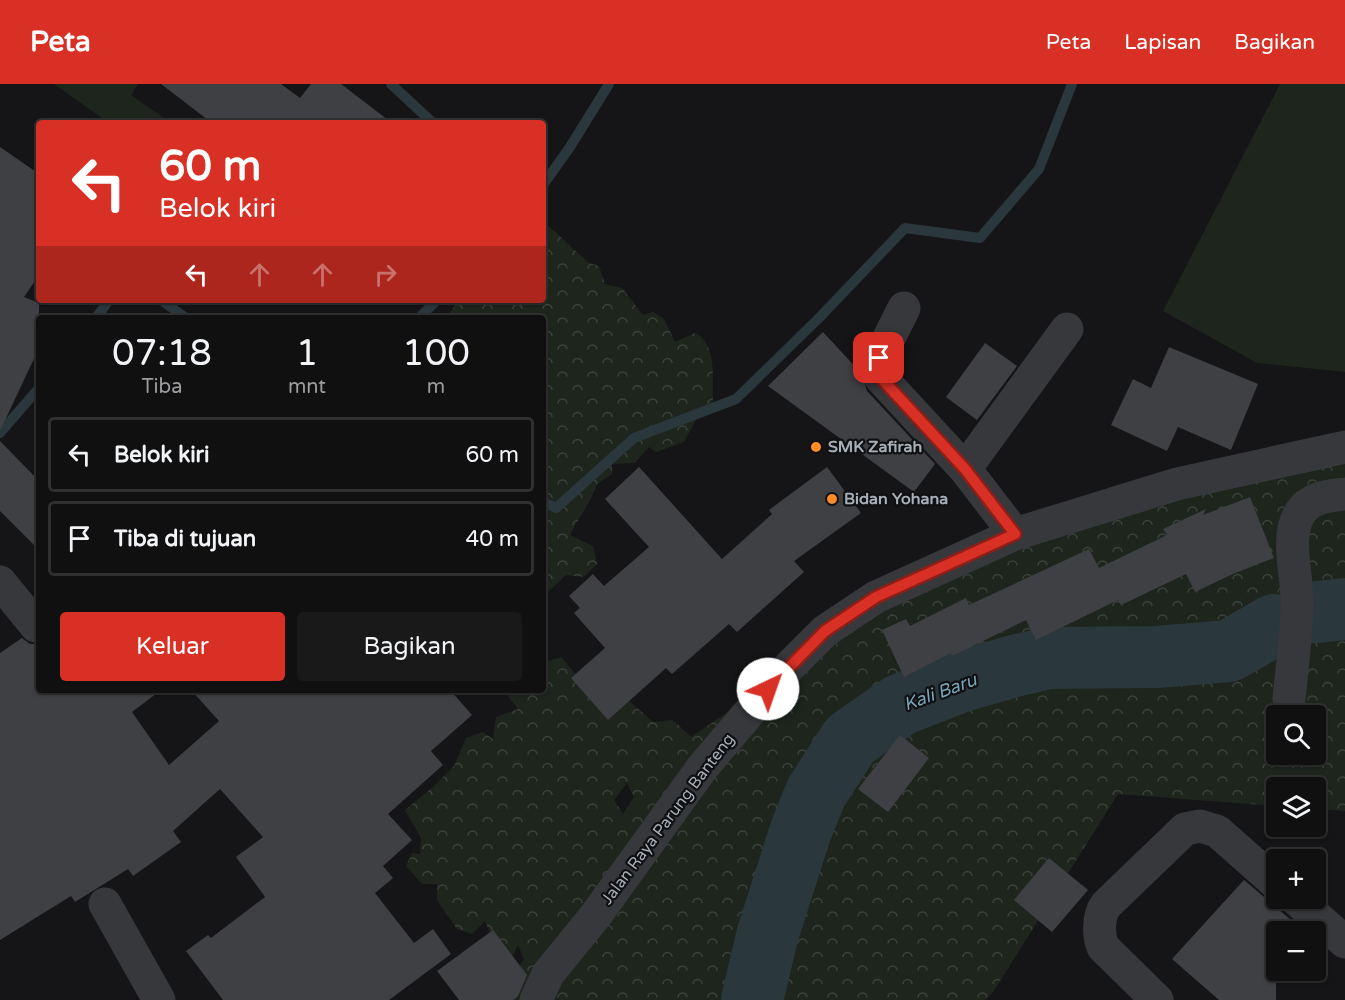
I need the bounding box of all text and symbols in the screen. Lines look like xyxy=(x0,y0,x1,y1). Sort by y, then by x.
text: Peta xyxy=(30,25,91,59)
text: Peta xyxy=(1046,30,1091,55)
text: Lapisan xyxy=(1124,30,1201,55)
text: Bagikan xyxy=(1234,30,1315,55)
text: 60 m xyxy=(159,141,261,192)
icon: left xyxy=(60,144,138,222)
text: Belok kiri xyxy=(159,192,276,225)
icon: left xyxy=(180,258,213,291)
icon: ahead xyxy=(243,258,276,291)
icon: ahead xyxy=(306,258,339,291)
icon: right xyxy=(369,258,402,291)
text: 07:18 xyxy=(112,332,212,375)
text: 1 xyxy=(296,332,318,375)
text: 100 xyxy=(402,332,470,375)
pin xyxy=(853,332,904,383)
icon: arrive xyxy=(862,341,895,374)
text: Tiba xyxy=(142,375,182,399)
text: mnt xyxy=(288,375,326,399)
text: m xyxy=(427,375,445,399)
place label: SMK Zafirah xyxy=(828,437,922,457)
icon: left xyxy=(63,438,96,471)
marker: SMK Zafirah xyxy=(809,440,823,454)
text: Belok kiri xyxy=(114,442,210,468)
text: 60 m xyxy=(465,442,519,468)
place label: Bidan Yohana xyxy=(844,489,948,509)
marker: Bidan Yohana xyxy=(825,492,839,506)
icon: arrive xyxy=(63,522,96,555)
text: Tiba di tujuan xyxy=(114,526,256,552)
text: 40 m xyxy=(465,526,519,552)
button: Keluar xyxy=(60,612,285,681)
button: Bagikan xyxy=(297,612,522,681)
position arrow xyxy=(736,657,800,721)
water label: Kali Baru xyxy=(900,668,981,715)
map controls xyxy=(1266,705,1326,981)
button: search xyxy=(1266,705,1326,765)
street label: Jalan Raya Parung Banteng xyxy=(597,730,739,908)
button: layers xyxy=(1266,777,1326,837)
button: + xyxy=(1266,849,1326,909)
button: − xyxy=(1266,921,1326,981)

